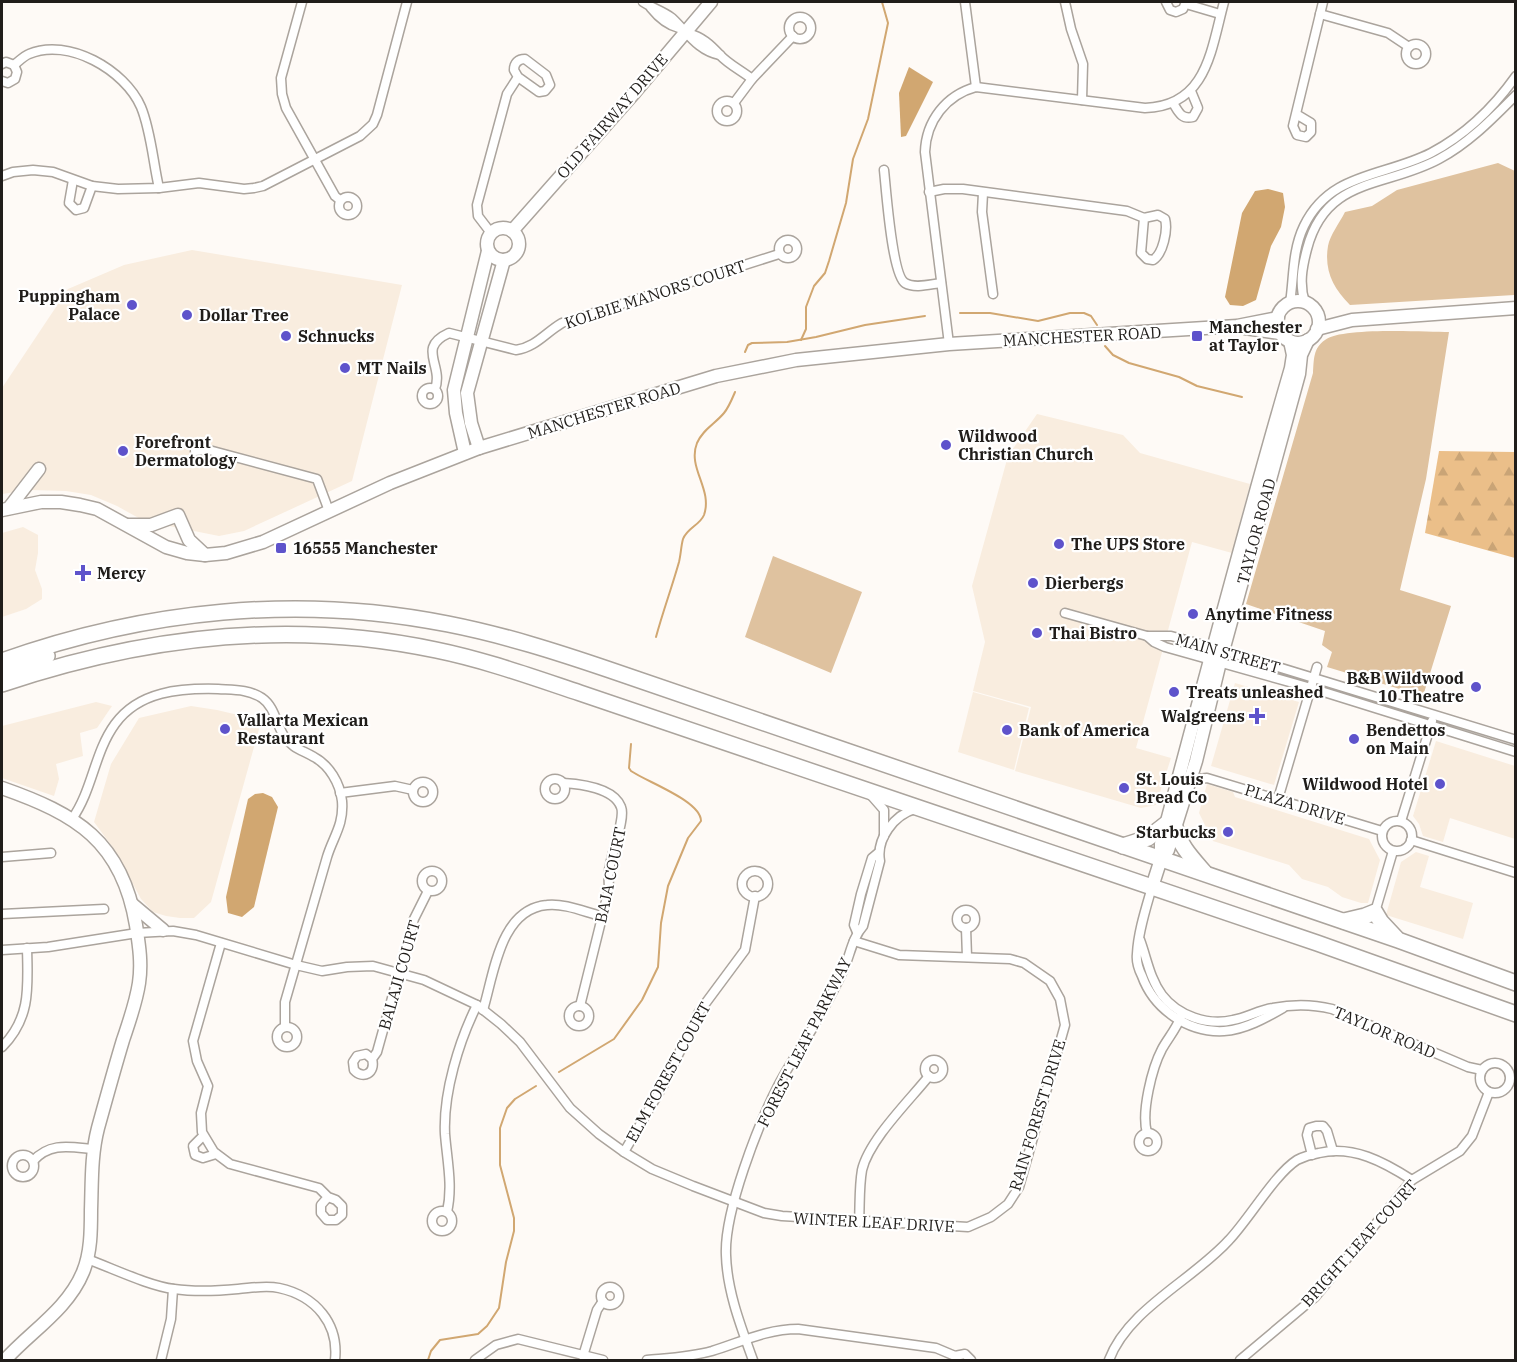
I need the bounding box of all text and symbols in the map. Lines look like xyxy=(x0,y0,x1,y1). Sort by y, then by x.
street label: OLD FAIRWAY DRIVE xyxy=(552,49,672,183)
street label: KOLBIE MANORS COURT xyxy=(562,255,748,333)
place label: Puppingham Palace xyxy=(18,286,120,324)
marker: Puppingham Palace xyxy=(125,298,139,312)
place label: Dollar Tree xyxy=(199,305,289,325)
marker: Dollar Tree xyxy=(180,308,194,322)
place label: Manchester at Taylor xyxy=(1209,317,1302,355)
street label: MANCHESTER ROAD xyxy=(1002,322,1162,350)
place label: Schnucks xyxy=(298,326,374,346)
marker: Schnucks xyxy=(279,329,293,343)
marker: Manchester at Taylor xyxy=(1190,329,1204,343)
place label: MT Nails xyxy=(357,358,427,378)
marker: MT Nails xyxy=(338,361,352,375)
street label: MANCHESTER ROAD xyxy=(525,377,683,443)
place label: Wildwood Christian Church xyxy=(958,426,1094,464)
place label: Forefront Dermatology xyxy=(135,432,238,470)
marker: Wildwood Christian Church xyxy=(939,438,953,452)
marker: Forefront Dermatology xyxy=(116,444,130,458)
street label: TAYLOR ROAD xyxy=(1232,476,1280,586)
place label: The UPS Store xyxy=(1071,534,1185,554)
marker: The UPS Store xyxy=(1052,537,1066,551)
place label: 16555 Manchester xyxy=(293,538,438,558)
marker: 16555 Manchester xyxy=(274,541,288,555)
place label: Mercy xyxy=(97,563,147,583)
marker: Mercy xyxy=(74,564,92,582)
place label: Dierbergs xyxy=(1045,573,1124,593)
marker: Dierbergs xyxy=(1026,576,1040,590)
place label: Anytime Fitness xyxy=(1205,604,1332,624)
marker: Anytime Fitness xyxy=(1186,607,1200,621)
place label: Thai Bistro xyxy=(1049,623,1137,643)
marker: Thai Bistro xyxy=(1030,626,1044,640)
street label: MAIN STREET xyxy=(1173,629,1283,677)
place label: B&B Wildwood 10 Theatre xyxy=(1347,668,1464,706)
marker: B&B Wildwood 10 Theatre xyxy=(1469,680,1483,694)
place label: Treats unleashed xyxy=(1186,682,1324,702)
marker: Treats unleashed xyxy=(1167,685,1181,699)
place label: Walgreens xyxy=(1161,706,1245,726)
marker: Walgreens xyxy=(1250,709,1264,723)
place label: Vallarta Mexican Restaurant xyxy=(237,710,369,748)
place label: Bank of America xyxy=(1019,720,1150,740)
place label: Bendettos on Main xyxy=(1366,720,1445,758)
marker: Vallarta Mexican Restaurant xyxy=(218,722,232,736)
marker: Bank of America xyxy=(1000,723,1014,737)
marker: Bendettos on Main xyxy=(1347,732,1361,746)
place label: St. Louis Bread Co xyxy=(1136,769,1207,807)
place label: Wildwood Hotel xyxy=(1302,774,1428,794)
marker: Wildwood Hotel xyxy=(1433,777,1447,791)
street label: PLAZA DRIVE xyxy=(1242,779,1348,829)
marker: St. Louis Bread Co xyxy=(1117,781,1131,795)
place label: Starbucks xyxy=(1136,822,1216,842)
street label: BAJA COURT xyxy=(590,825,630,925)
marker: Starbucks xyxy=(1221,825,1235,839)
street label: BALAJI COURT xyxy=(374,918,424,1032)
street label: FOREST LEAF PARKWAY xyxy=(753,954,855,1130)
street label: ELM FOREST COURT xyxy=(621,998,715,1146)
street label: TAYLOR ROAD xyxy=(1331,1002,1439,1062)
street label: RAIN FOREST DRIVE xyxy=(1004,1037,1070,1193)
street label: BRIGHT LEAF COURT xyxy=(1297,1175,1421,1311)
street label: WINTER LEAF DRIVE xyxy=(793,1208,955,1236)

